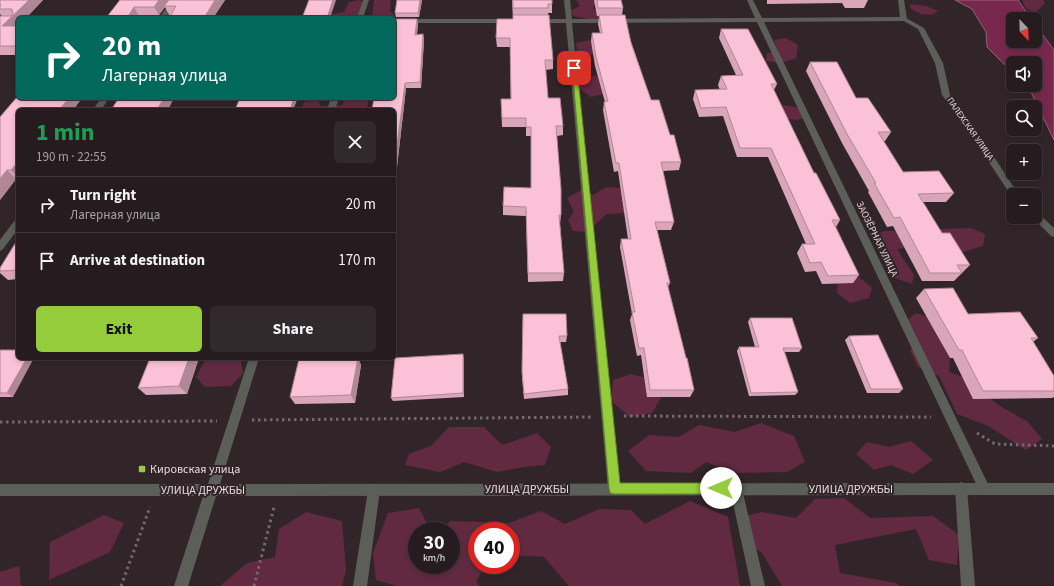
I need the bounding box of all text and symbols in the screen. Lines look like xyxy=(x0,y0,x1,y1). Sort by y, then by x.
north arrow xyxy=(1006,12,1042,48)
map controls xyxy=(1006,12,1042,224)
text: 20 m xyxy=(102,26,161,66)
icon: right xyxy=(36,32,88,84)
pin xyxy=(557,51,591,85)
button: sound xyxy=(1006,56,1042,92)
icon: arrive xyxy=(563,57,585,79)
text: Лагерная улица xyxy=(102,63,227,88)
street label: ПАЛЕХСКАЯ УЛИЦА xyxy=(943,95,997,163)
button: search xyxy=(1006,100,1042,136)
text: 1 min xyxy=(36,115,94,150)
button: close xyxy=(334,121,376,163)
button: + xyxy=(1006,144,1042,180)
text: 190 m · 22:55 xyxy=(36,148,106,166)
text: Turn right xyxy=(70,185,136,206)
button: − xyxy=(1006,188,1042,224)
icon: right xyxy=(36,194,58,216)
text: 20 m xyxy=(346,194,376,215)
street label: ЗАОЗЁРНАЯ УЛИЦА xyxy=(853,199,902,280)
text: Лагерная улица xyxy=(70,206,160,224)
icon: arrive xyxy=(36,250,58,272)
text: Arrive at destination xyxy=(70,250,205,271)
text: 170 m xyxy=(338,250,376,271)
button: Exit xyxy=(36,306,202,352)
button: Share xyxy=(210,306,376,352)
place label: Кировская улица xyxy=(150,461,240,478)
marker: Кировская улица xyxy=(137,464,147,474)
position arrow xyxy=(700,467,742,509)
street label: УЛИЦА ДРУЖБЫ xyxy=(485,481,569,498)
street label: УЛИЦА ДРУЖБЫ xyxy=(809,481,893,498)
street label: УЛИЦА ДРУЖБЫ xyxy=(161,482,245,499)
speed limit sign: 40 xyxy=(468,522,520,574)
text: 30 xyxy=(423,529,445,557)
text: km/h xyxy=(423,551,445,565)

